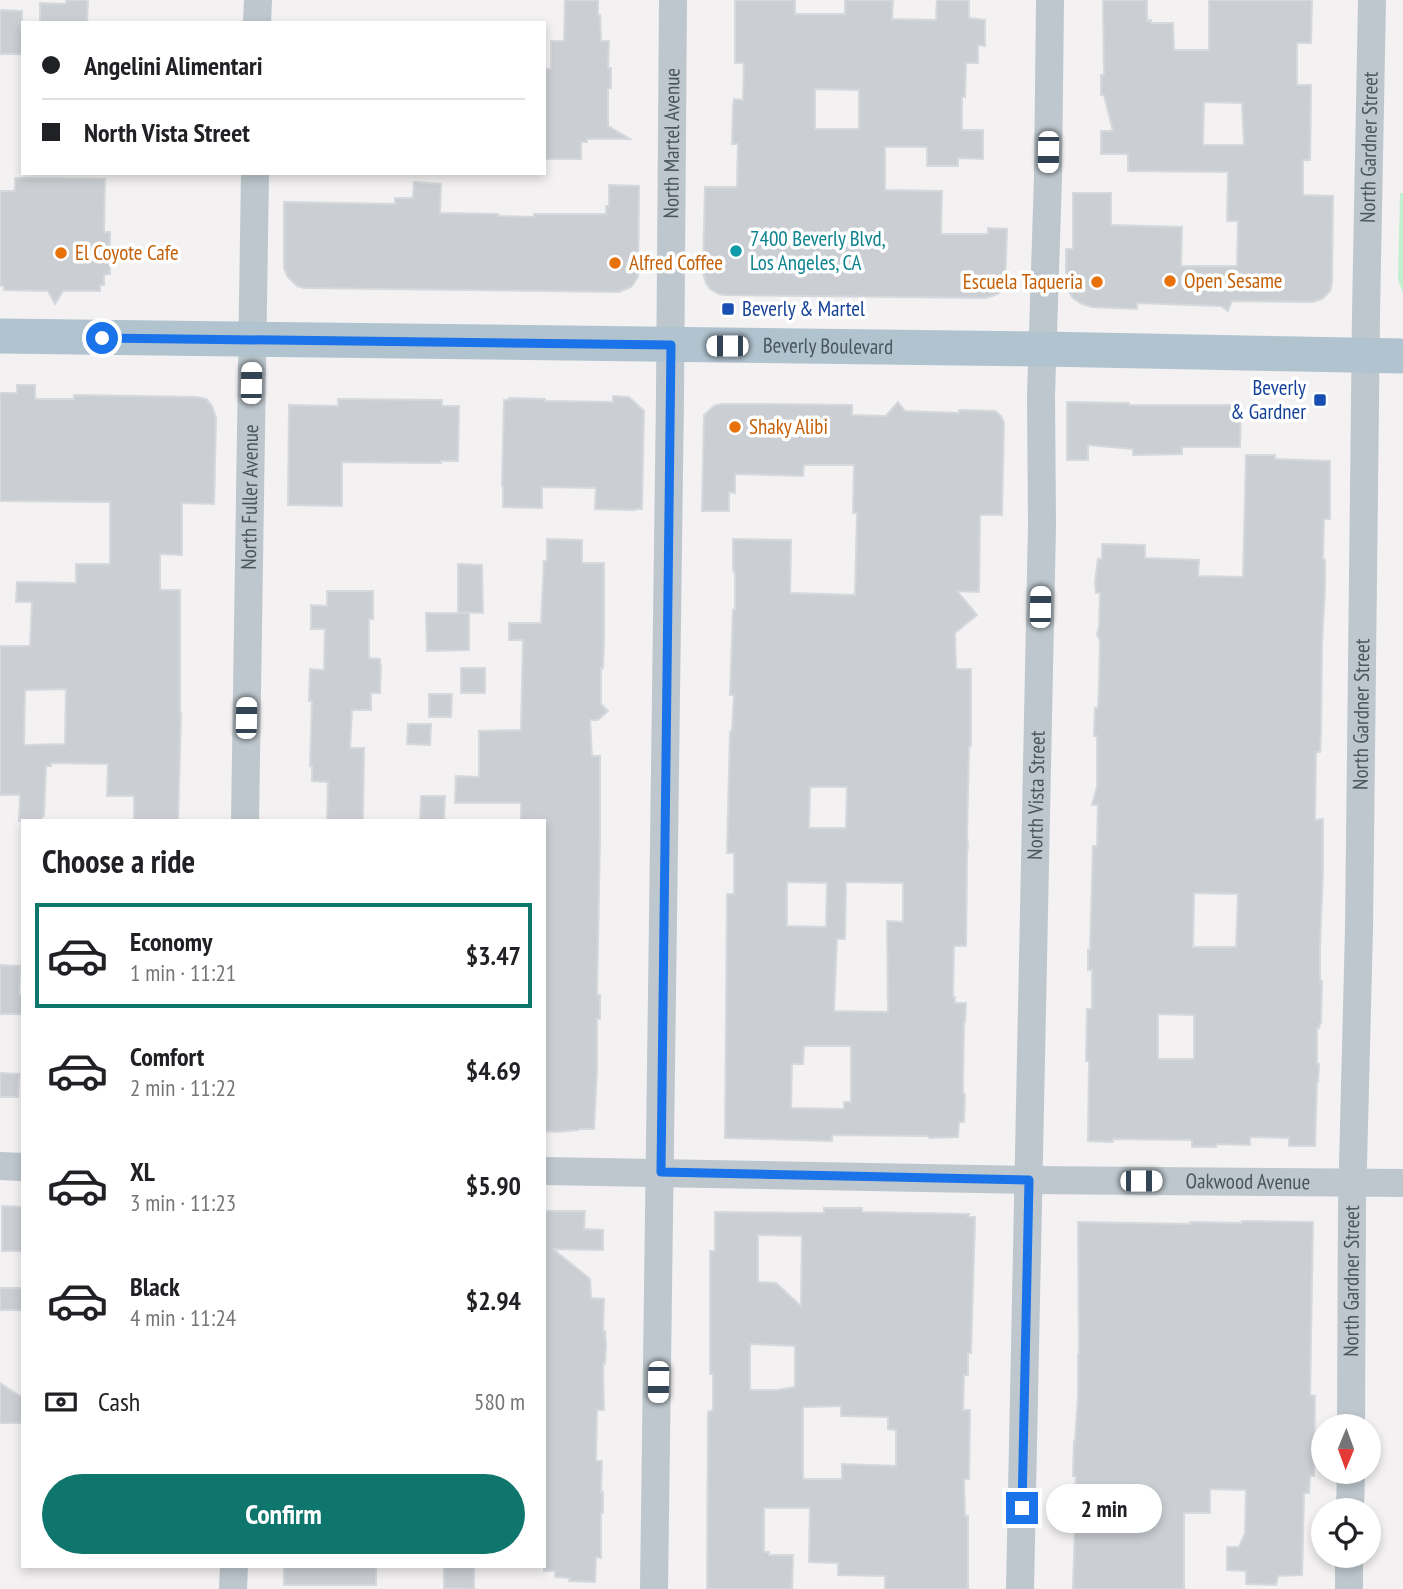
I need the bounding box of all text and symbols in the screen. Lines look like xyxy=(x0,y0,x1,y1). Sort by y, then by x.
text: Angelini Alimentari xyxy=(84,49,263,82)
street label: North Martel Avenue xyxy=(657,68,685,218)
street label: North Gardner Street xyxy=(1354,71,1384,223)
text: North Vista Street xyxy=(84,116,250,149)
car xyxy=(1038,131,1059,173)
place label: 7400 Beverly Blvd, Los Angeles, CA xyxy=(750,225,886,276)
place label: El Coyote Cafe xyxy=(75,239,179,266)
marker: 7400 Beverly Blvd, Los Angeles, CA xyxy=(728,243,744,259)
marker: El Coyote Cafe xyxy=(53,245,69,261)
place label: Alfred Coffee xyxy=(629,249,723,276)
marker: Alfred Coffee xyxy=(607,255,623,271)
place label: Open Sesame xyxy=(1184,267,1283,294)
place label: Escuela Taqueria xyxy=(963,268,1083,295)
marker: Open Sesame xyxy=(1162,273,1178,289)
marker: Escuela Taqueria xyxy=(1089,274,1105,290)
place label: Beverly & Martel xyxy=(742,295,865,322)
marker: Beverly & Martel xyxy=(720,301,736,317)
route start xyxy=(86,322,118,354)
street label: Beverly Boulevard xyxy=(763,332,893,360)
car xyxy=(707,336,749,357)
car xyxy=(241,362,262,404)
place label: Beverly & Gardner xyxy=(1231,374,1306,425)
marker: Beverly & Gardner xyxy=(1312,392,1328,408)
place label: Shaky Alibi xyxy=(749,413,828,440)
marker: Shaky Alibi xyxy=(727,419,743,435)
street label: North Fuller Avenue xyxy=(235,424,264,570)
car xyxy=(1030,586,1051,628)
street label: North Gardner Street xyxy=(1347,638,1375,790)
car xyxy=(236,697,257,739)
street label: North Vista Street xyxy=(1021,730,1051,860)
text: Choose a ride xyxy=(42,840,195,882)
icon: car xyxy=(46,924,109,987)
text: Economy xyxy=(130,925,212,958)
text: $3.47 xyxy=(466,939,521,972)
text: 1 min · 11:21 xyxy=(130,958,236,987)
icon: car xyxy=(46,1039,109,1102)
text: Comfort xyxy=(130,1040,204,1073)
text: $4.69 xyxy=(466,1054,521,1087)
text: 2 min · 11:22 xyxy=(130,1073,236,1102)
icon: car xyxy=(46,1154,109,1217)
text: XL xyxy=(130,1155,155,1188)
street label: Oakwood Avenue xyxy=(1185,1167,1310,1195)
text: $5.90 xyxy=(466,1169,521,1202)
car xyxy=(1121,1171,1163,1192)
text: 3 min · 11:23 xyxy=(130,1188,236,1217)
street label: North Gardner Street xyxy=(1337,1205,1365,1357)
icon: car xyxy=(46,1269,109,1332)
text: Black xyxy=(130,1270,180,1303)
text: $2.94 xyxy=(466,1284,521,1317)
text: 4 min · 11:24 xyxy=(130,1303,236,1332)
car xyxy=(648,1361,669,1403)
icon: cash xyxy=(42,1383,80,1421)
text: Cash xyxy=(98,1385,140,1418)
text: 580 m xyxy=(474,1387,525,1416)
north arrow xyxy=(1311,1414,1381,1484)
map controls xyxy=(1311,1414,1381,1568)
button: Confirm xyxy=(42,1474,525,1554)
callout: 2 min xyxy=(1046,1484,1162,1532)
route end xyxy=(1006,1492,1038,1524)
text: 2 min xyxy=(1081,1494,1127,1523)
button: locate xyxy=(1311,1498,1381,1568)

